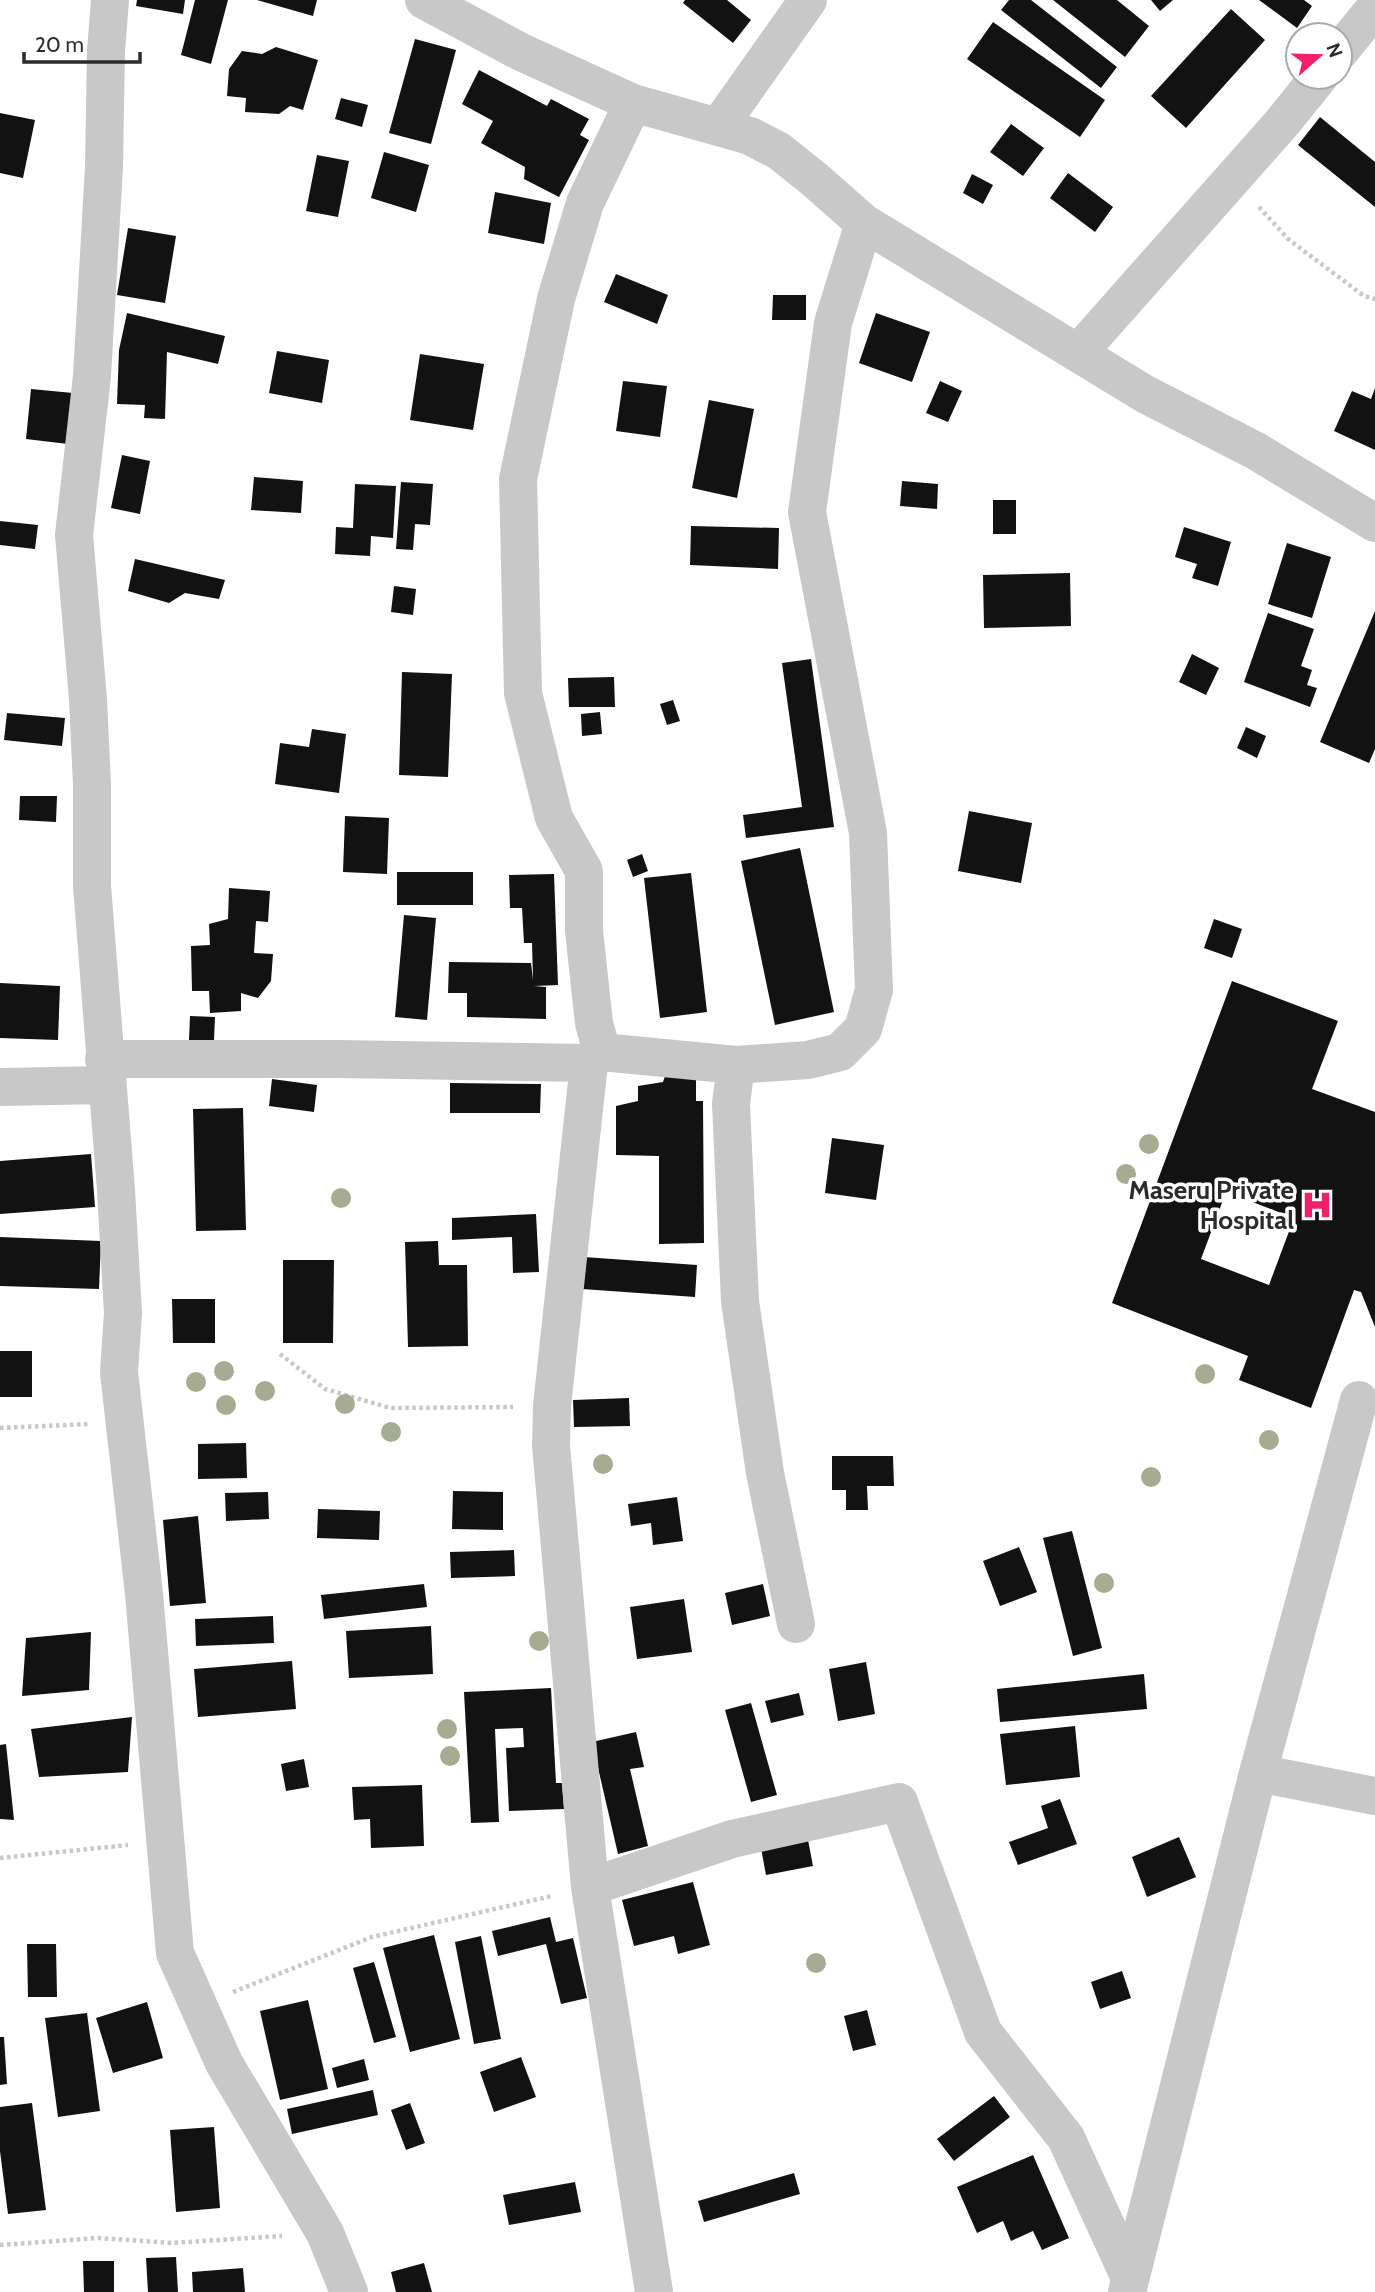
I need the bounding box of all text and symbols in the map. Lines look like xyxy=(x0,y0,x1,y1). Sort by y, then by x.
scale bar xyxy=(24,21,140,65)
north arrow xyxy=(1284,21,1354,91)
text: 20 m xyxy=(35,32,84,57)
text: N xyxy=(1321,40,1348,61)
place label: Maseru Private Hospital xyxy=(1128,1174,1294,1236)
hospital icon: Maseru Private Hospital xyxy=(1300,1188,1334,1222)

